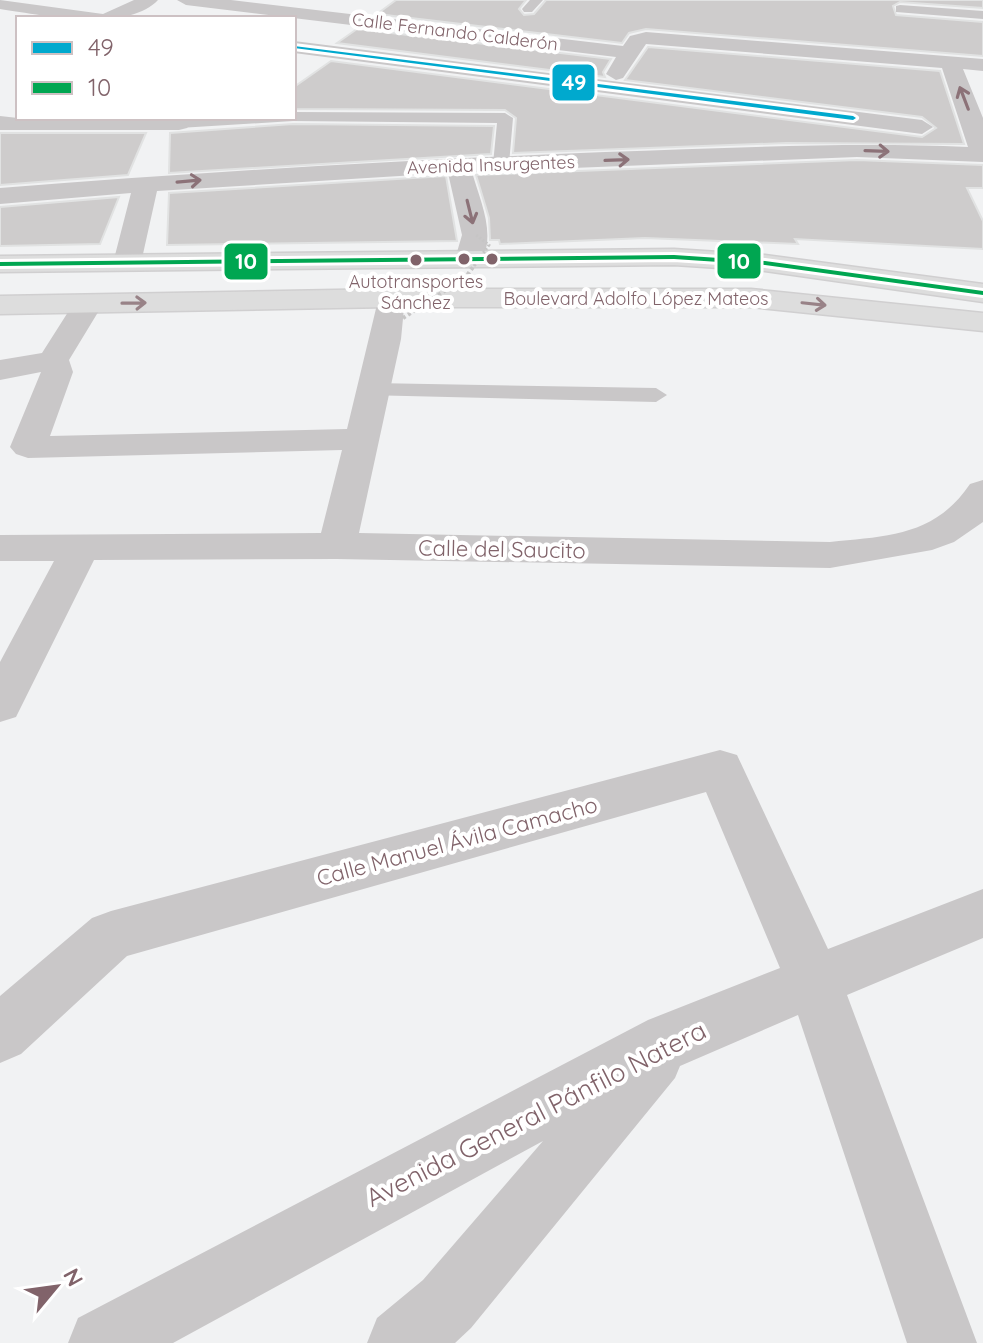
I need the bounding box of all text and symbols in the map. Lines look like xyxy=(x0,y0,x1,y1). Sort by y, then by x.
street label: Calle Fernando Calderón xyxy=(351,7,559,56)
legend xyxy=(16,16,296,120)
text: 49 xyxy=(88,32,114,62)
line badge: 49 xyxy=(551,63,596,102)
text: 49 xyxy=(562,68,587,96)
text: 10 xyxy=(88,72,111,102)
one-way arrow xyxy=(956,86,970,111)
one-way arrow xyxy=(863,144,890,159)
street label: Avenida Insurgentes xyxy=(407,150,575,179)
one-way arrow xyxy=(603,153,630,168)
one-way arrow xyxy=(175,173,202,188)
one-way arrow xyxy=(463,199,478,224)
line badge: 10 xyxy=(223,242,269,281)
line badge: 10 xyxy=(716,242,762,280)
text: 10 xyxy=(235,247,257,275)
text: 10 xyxy=(728,247,750,275)
unlabelled marker xyxy=(456,251,472,267)
unlabelled marker xyxy=(484,251,500,267)
marker: Autotransportes Sánchez xyxy=(408,252,424,268)
place label: Autotransportes Sánchez xyxy=(349,270,483,314)
street label: Boulevard Adolfo López Mateos xyxy=(503,287,769,310)
one-way arrow xyxy=(120,296,147,311)
one-way arrow xyxy=(800,297,827,312)
street label: Calle del Saucito xyxy=(418,534,586,564)
street label: Calle Manuel Ávila Camacho xyxy=(314,790,600,892)
street label: Avenida General Pánfilo Natera xyxy=(360,1013,712,1214)
north arrow xyxy=(16,1247,96,1327)
text: N xyxy=(57,1263,90,1291)

